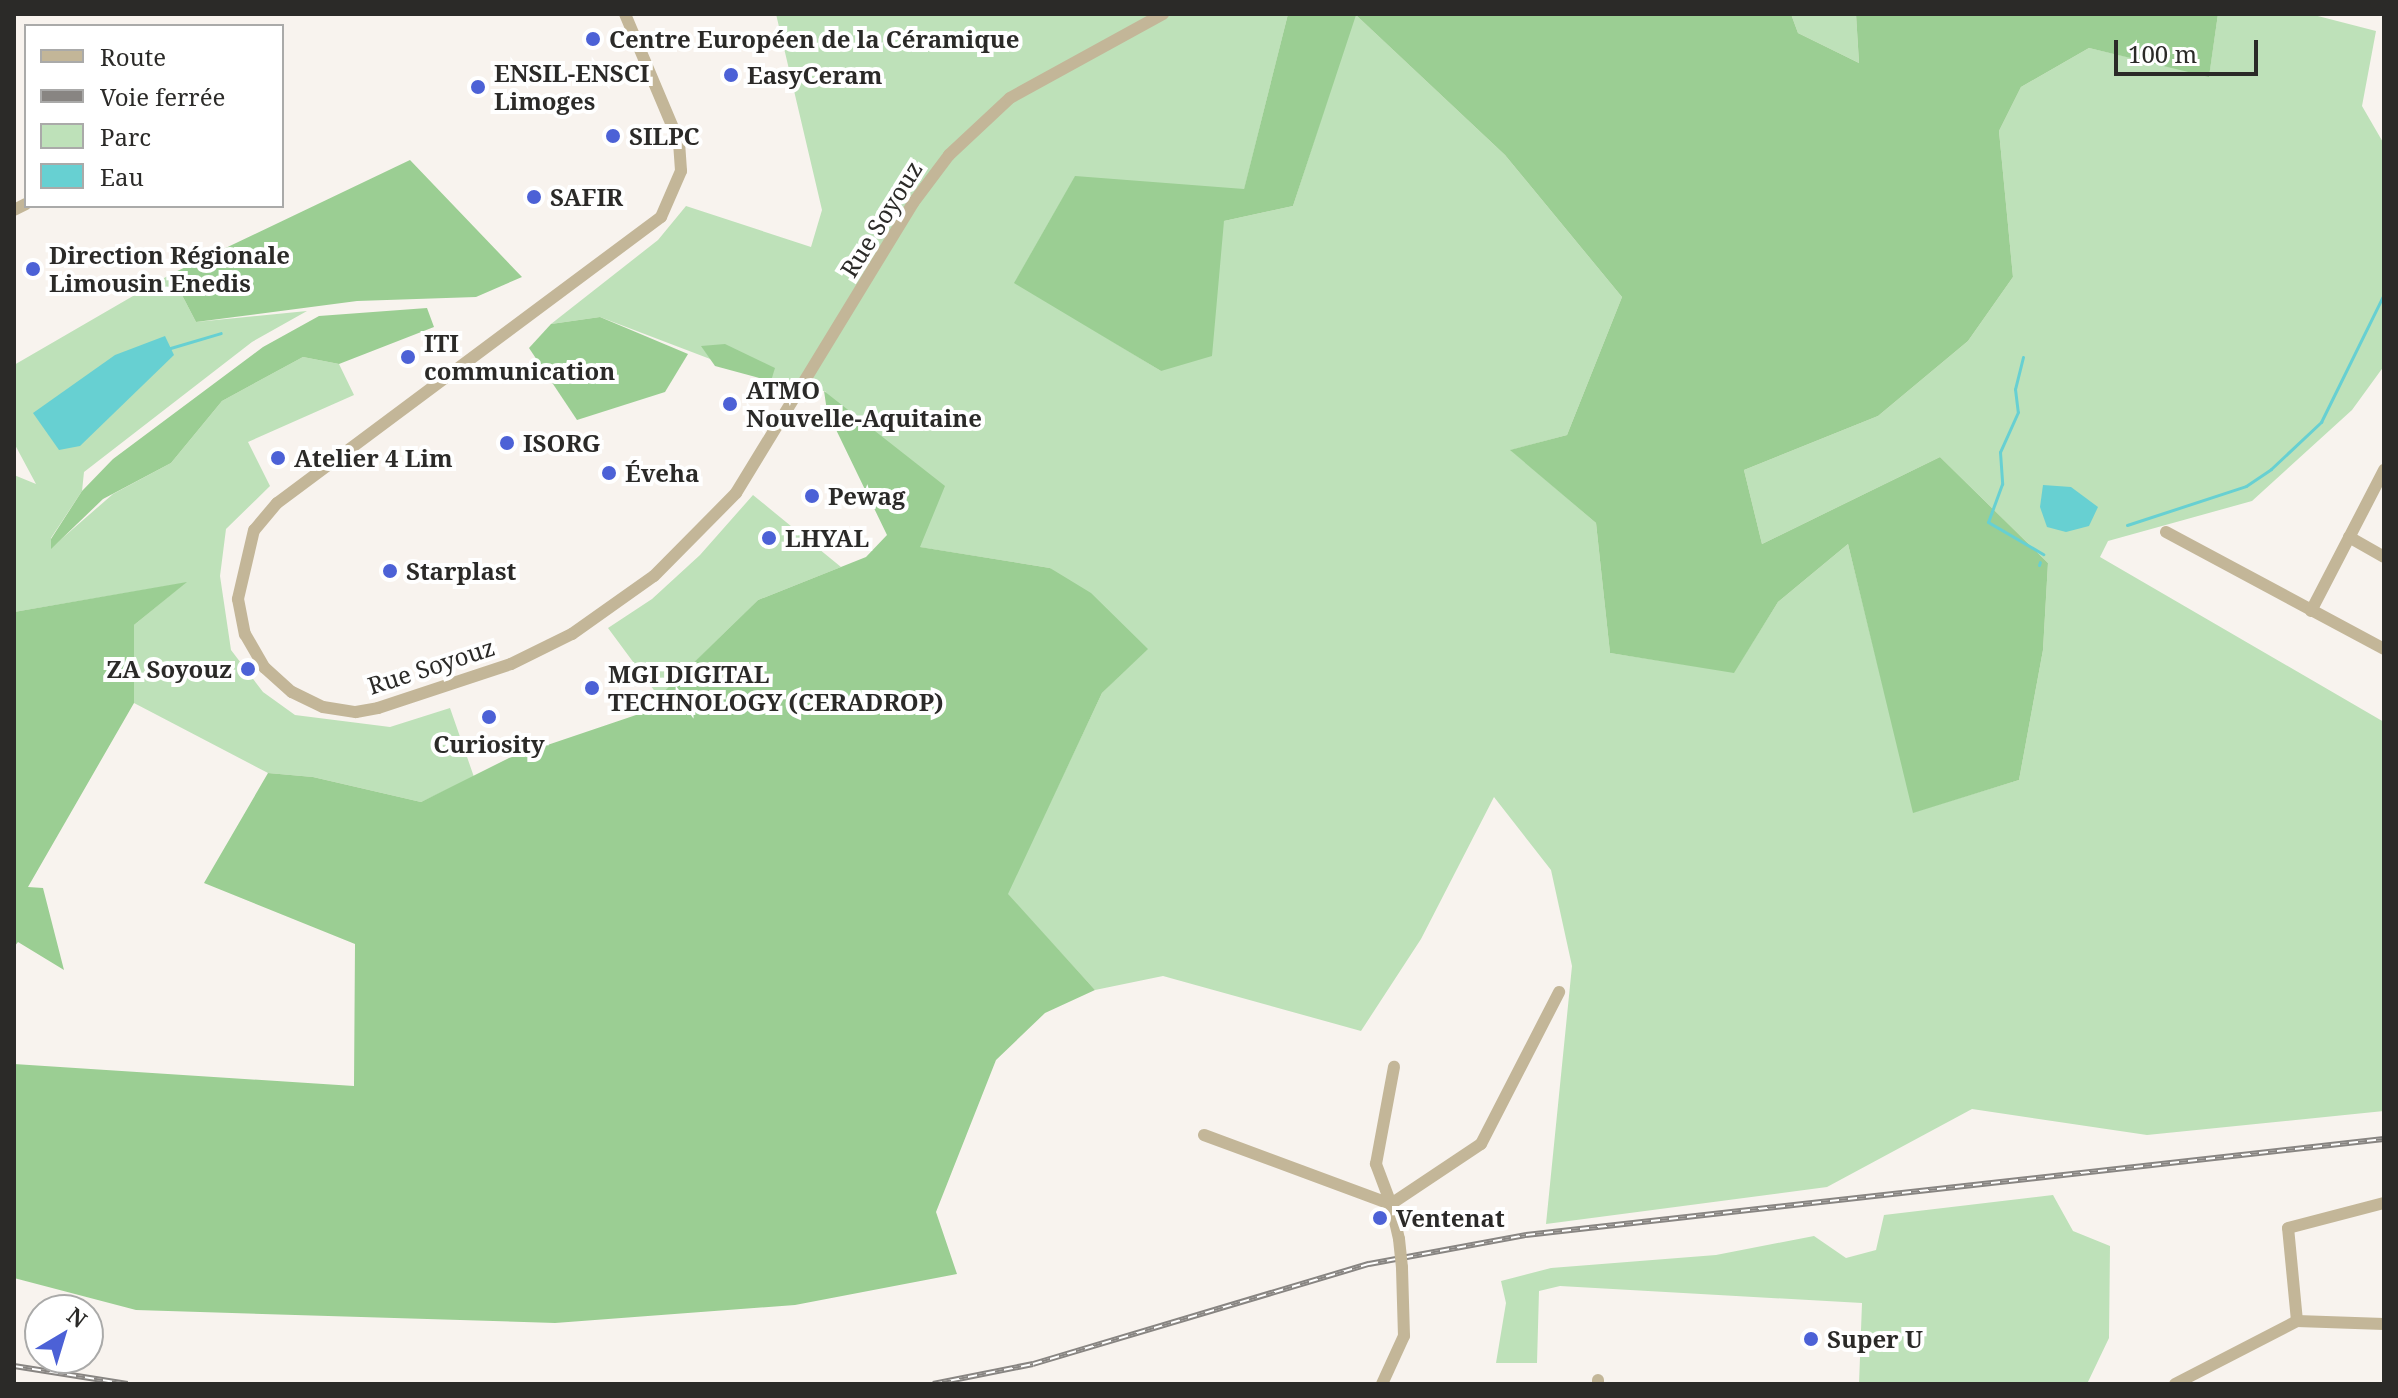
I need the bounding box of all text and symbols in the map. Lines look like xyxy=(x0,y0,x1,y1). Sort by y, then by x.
legend xyxy=(24,24,284,208)
scale bar xyxy=(2118,24,2262,74)
place label: Centre Européen de la Céramique xyxy=(609,25,1019,53)
marker: Centre Européen de la Céramique xyxy=(584,30,602,48)
text: 100 m xyxy=(2128,37,2197,70)
text: Route xyxy=(100,40,166,73)
place label: ENSIL-ENSCI Limoges xyxy=(494,59,649,115)
place label: EasyCeram xyxy=(747,61,882,89)
marker: EasyCeram xyxy=(722,66,740,84)
marker: ENSIL-ENSCI Limoges xyxy=(469,78,487,96)
text: Voie ferrée xyxy=(100,80,225,113)
text: Parc xyxy=(100,120,151,153)
place label: SILPC xyxy=(629,122,700,150)
marker: SILPC xyxy=(604,127,622,145)
street label: Rue Soyouz xyxy=(834,156,928,282)
text: Eau xyxy=(100,160,144,193)
place label: SAFIR xyxy=(550,183,623,211)
marker: SAFIR xyxy=(525,188,543,206)
place label: Direction Régionale Limousin Enedis xyxy=(49,241,290,297)
marker: Direction Régionale Limousin Enedis xyxy=(24,260,42,278)
place label: ITI communication xyxy=(424,329,615,385)
marker: ITI communication xyxy=(399,348,417,366)
place label: ATMO Nouvelle-Aquitaine xyxy=(746,376,982,432)
marker: ATMO Nouvelle-Aquitaine xyxy=(721,395,739,413)
place label: ISORG xyxy=(523,429,600,457)
marker: ISORG xyxy=(498,434,516,452)
place label: Atelier 4 Lim xyxy=(294,444,453,472)
marker: Atelier 4 Lim xyxy=(269,449,287,467)
place label: Éveha xyxy=(625,459,699,487)
marker: Éveha xyxy=(600,464,618,482)
place label: Pewag xyxy=(828,482,905,510)
marker: Pewag xyxy=(803,487,821,505)
place label: LHYAL xyxy=(785,524,869,552)
marker: LHYAL xyxy=(760,529,778,547)
place label: Starplast xyxy=(406,557,516,585)
marker: Starplast xyxy=(381,562,399,580)
street label: Rue Soyouz xyxy=(364,632,498,700)
place label: ZA Soyouz xyxy=(106,655,232,683)
marker: ZA Soyouz xyxy=(239,660,257,678)
place label: MGI DIGITAL TECHNOLOGY (CERADROP) xyxy=(608,660,944,716)
marker: MGI DIGITAL TECHNOLOGY (CERADROP) xyxy=(583,679,601,697)
marker: Curiosity xyxy=(480,708,498,726)
place label: Curiosity xyxy=(433,730,545,758)
place label: Ventenat xyxy=(1396,1204,1505,1232)
marker: Ventenat xyxy=(1371,1209,1389,1227)
north arrow xyxy=(24,1294,104,1374)
text: N xyxy=(61,1300,94,1334)
place label: Super U xyxy=(1827,1325,1923,1353)
marker: Super U xyxy=(1802,1330,1820,1348)

